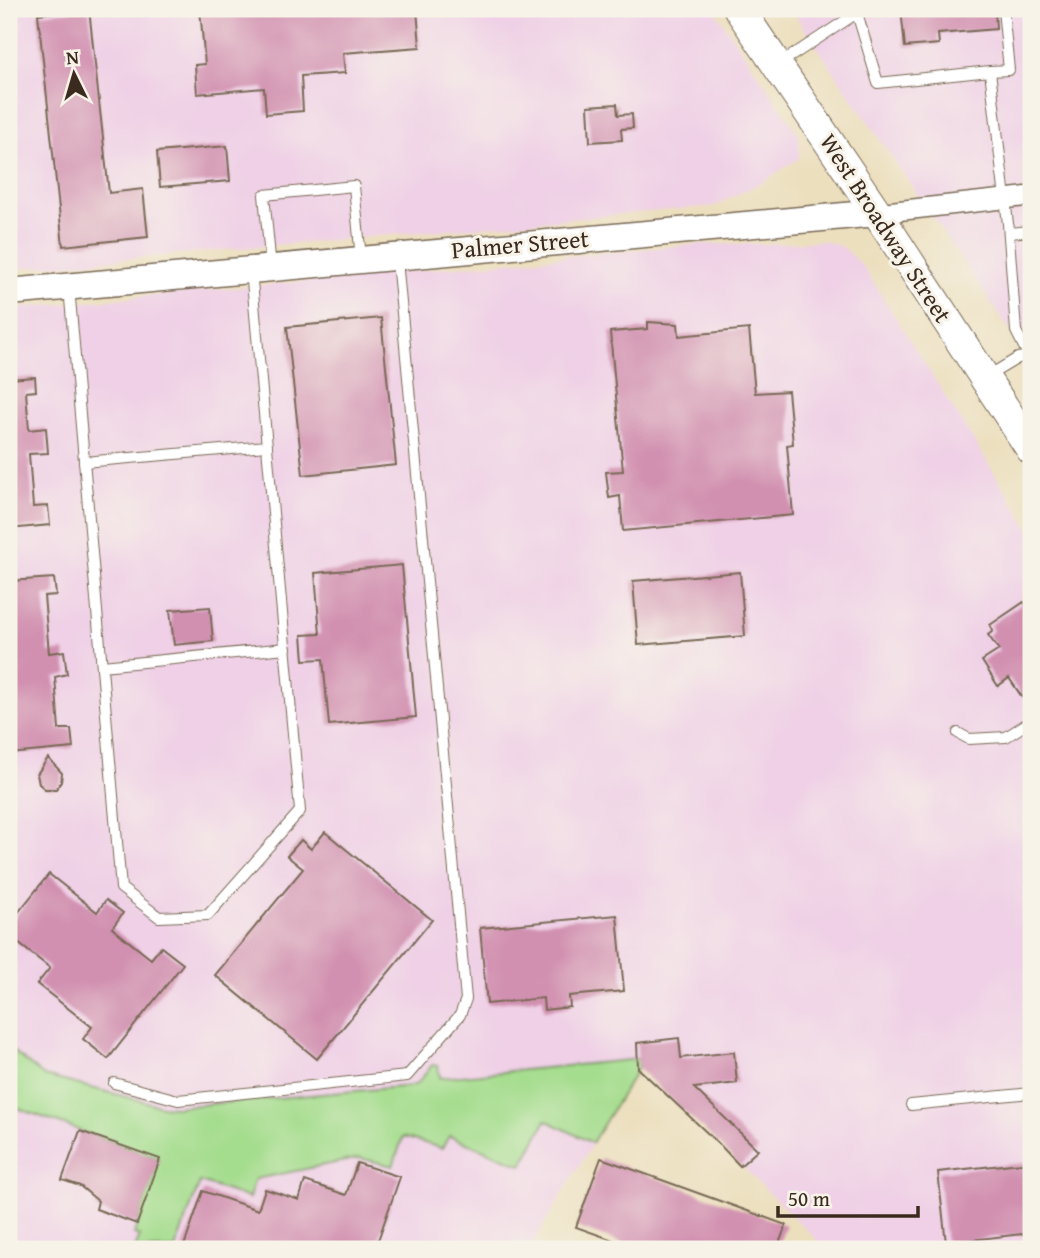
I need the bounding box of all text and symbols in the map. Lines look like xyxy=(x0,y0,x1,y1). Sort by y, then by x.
north arrow xyxy=(38,38,108,108)
text: N xyxy=(65,43,80,72)
street label: West Broadway Street xyxy=(812,126,961,330)
street label: Palmer Street xyxy=(450,221,591,267)
scale bar xyxy=(778,1174,918,1218)
text: 50 m xyxy=(788,1183,830,1214)

